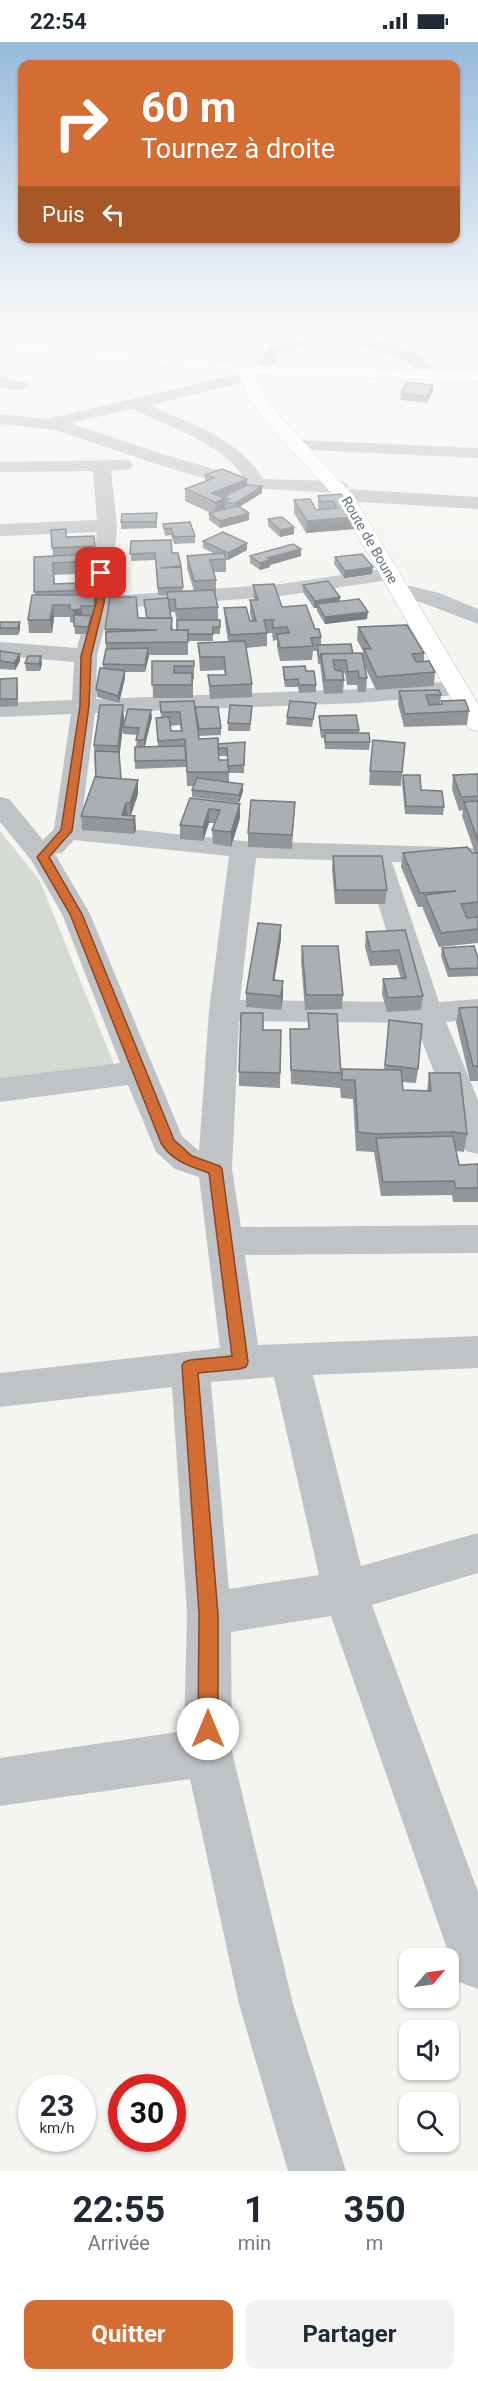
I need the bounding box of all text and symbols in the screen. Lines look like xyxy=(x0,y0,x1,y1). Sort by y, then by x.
text: 22:54 xyxy=(30,9,87,34)
text: 60 m xyxy=(141,83,236,132)
icon: right xyxy=(42,84,120,162)
text: Tournez à droite xyxy=(141,133,335,165)
icon: left xyxy=(97,198,130,231)
text: Puis xyxy=(42,202,85,227)
street label: Route de Boune xyxy=(339,493,401,587)
pin xyxy=(75,547,126,598)
icon: arrive xyxy=(84,556,117,589)
position arrow xyxy=(176,1697,240,1761)
north arrow xyxy=(399,1948,459,2008)
map controls xyxy=(399,1948,459,2152)
button: sound xyxy=(399,2020,459,2080)
speed limit sign: 30 xyxy=(108,2074,186,2152)
text: 23 xyxy=(40,2088,74,2123)
button: search xyxy=(399,2092,459,2152)
text: km/h xyxy=(39,2119,75,2137)
text: 22:55 xyxy=(72,2189,165,2231)
text: 1 xyxy=(244,2189,265,2231)
text: 350 xyxy=(344,2189,406,2231)
text: Arrivée xyxy=(88,2231,150,2255)
text: min xyxy=(238,2231,271,2255)
text: m xyxy=(366,2231,383,2255)
button: Quitter xyxy=(24,2300,233,2369)
button: Partager xyxy=(245,2300,454,2369)

